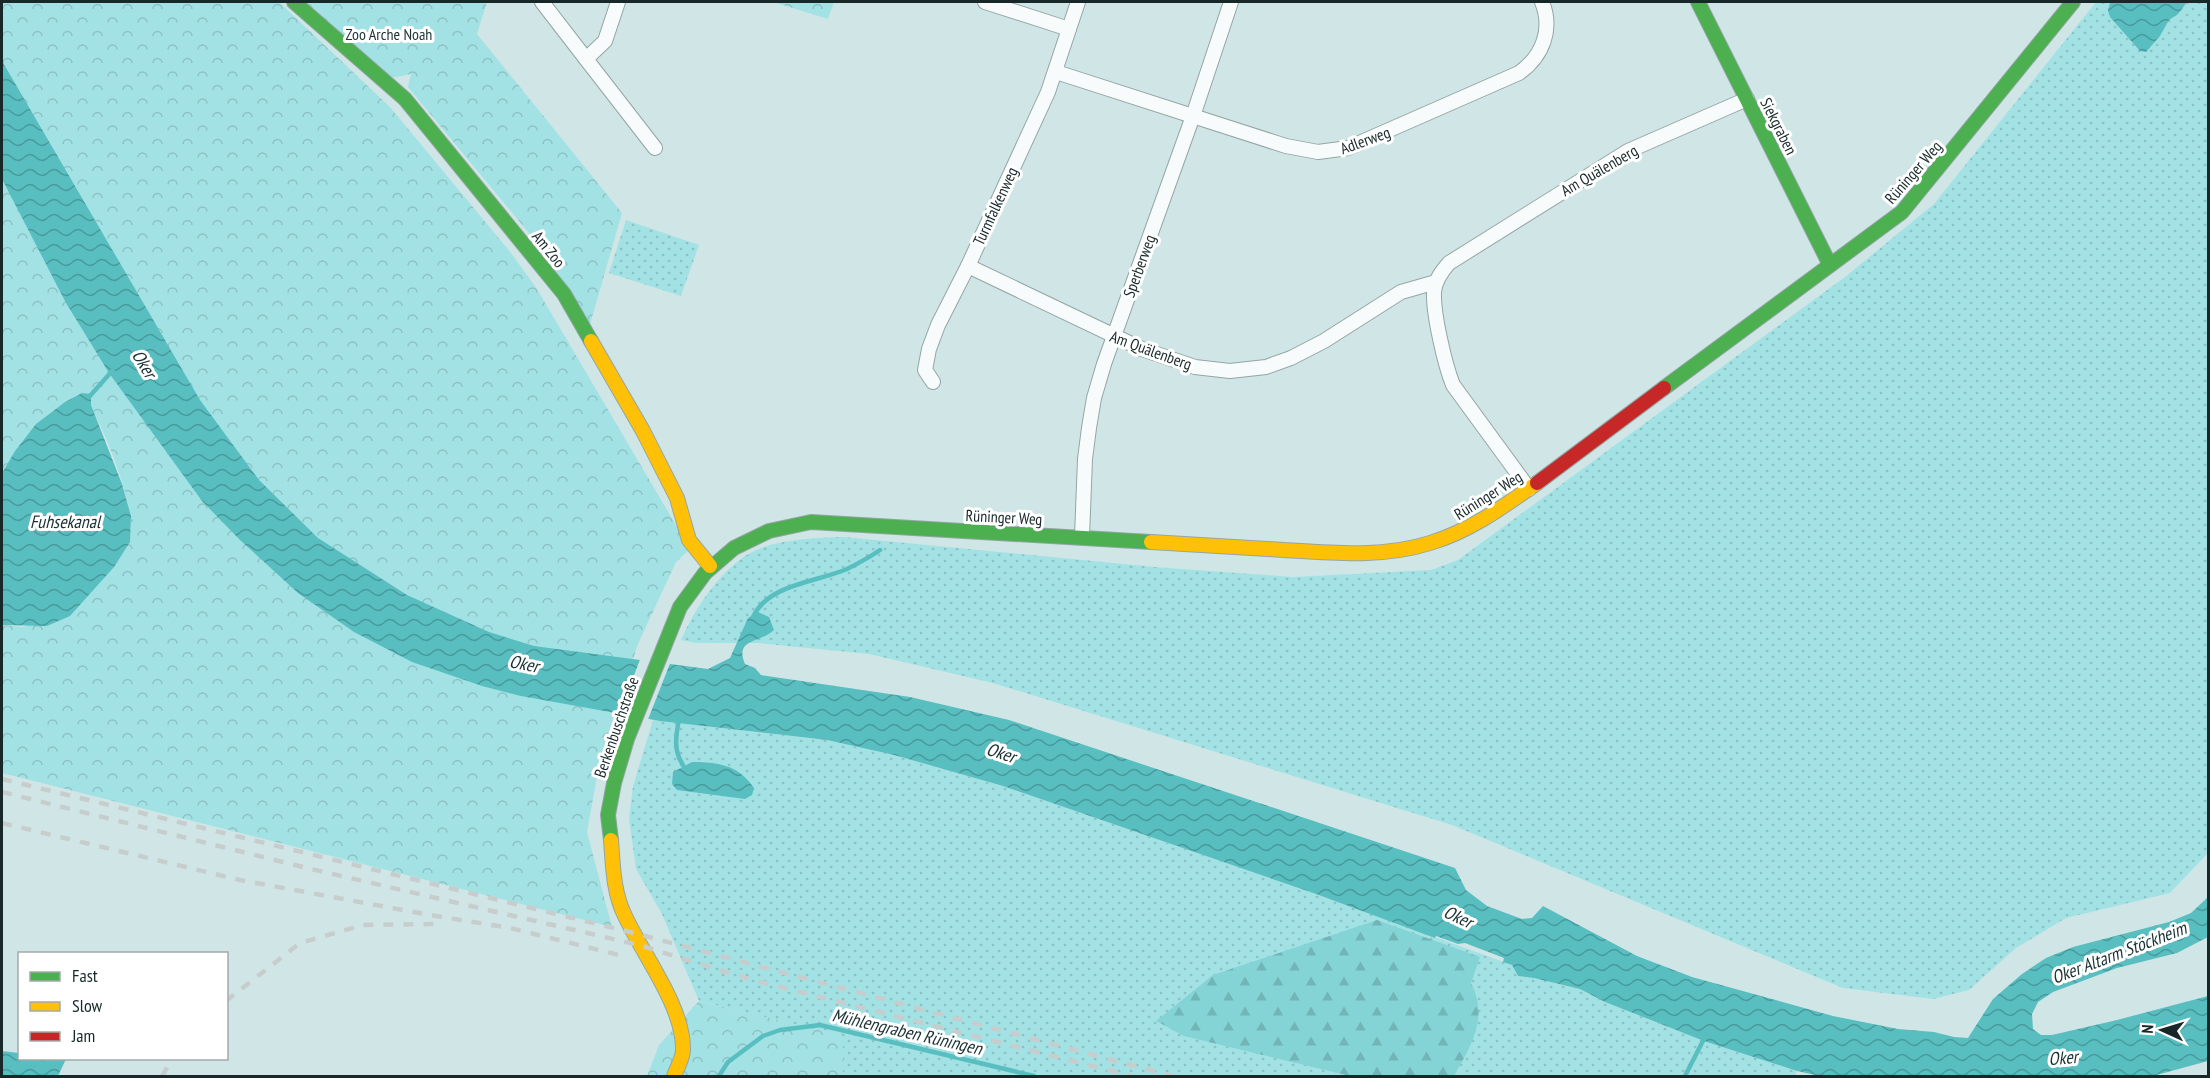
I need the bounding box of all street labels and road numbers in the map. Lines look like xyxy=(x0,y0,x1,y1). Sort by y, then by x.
street label: Siekgraben xyxy=(1756,94,1802,158)
street label: Adlerweg xyxy=(1337,122,1393,158)
street label: Rüninger Weg xyxy=(1880,136,1946,208)
street label: Am Quälenberg xyxy=(1557,140,1641,200)
street label: Turmfalkenweg xyxy=(968,164,1022,248)
street label: Am Zoo xyxy=(528,227,570,271)
street label: Sperberweg xyxy=(1118,232,1160,300)
street label: Am Quälenberg xyxy=(1107,326,1195,374)
street label: Rüninger Weg xyxy=(1450,466,1526,524)
street label: Rüninger Weg xyxy=(965,505,1043,529)
street label: Berkenbuschstraße xyxy=(589,674,643,780)

